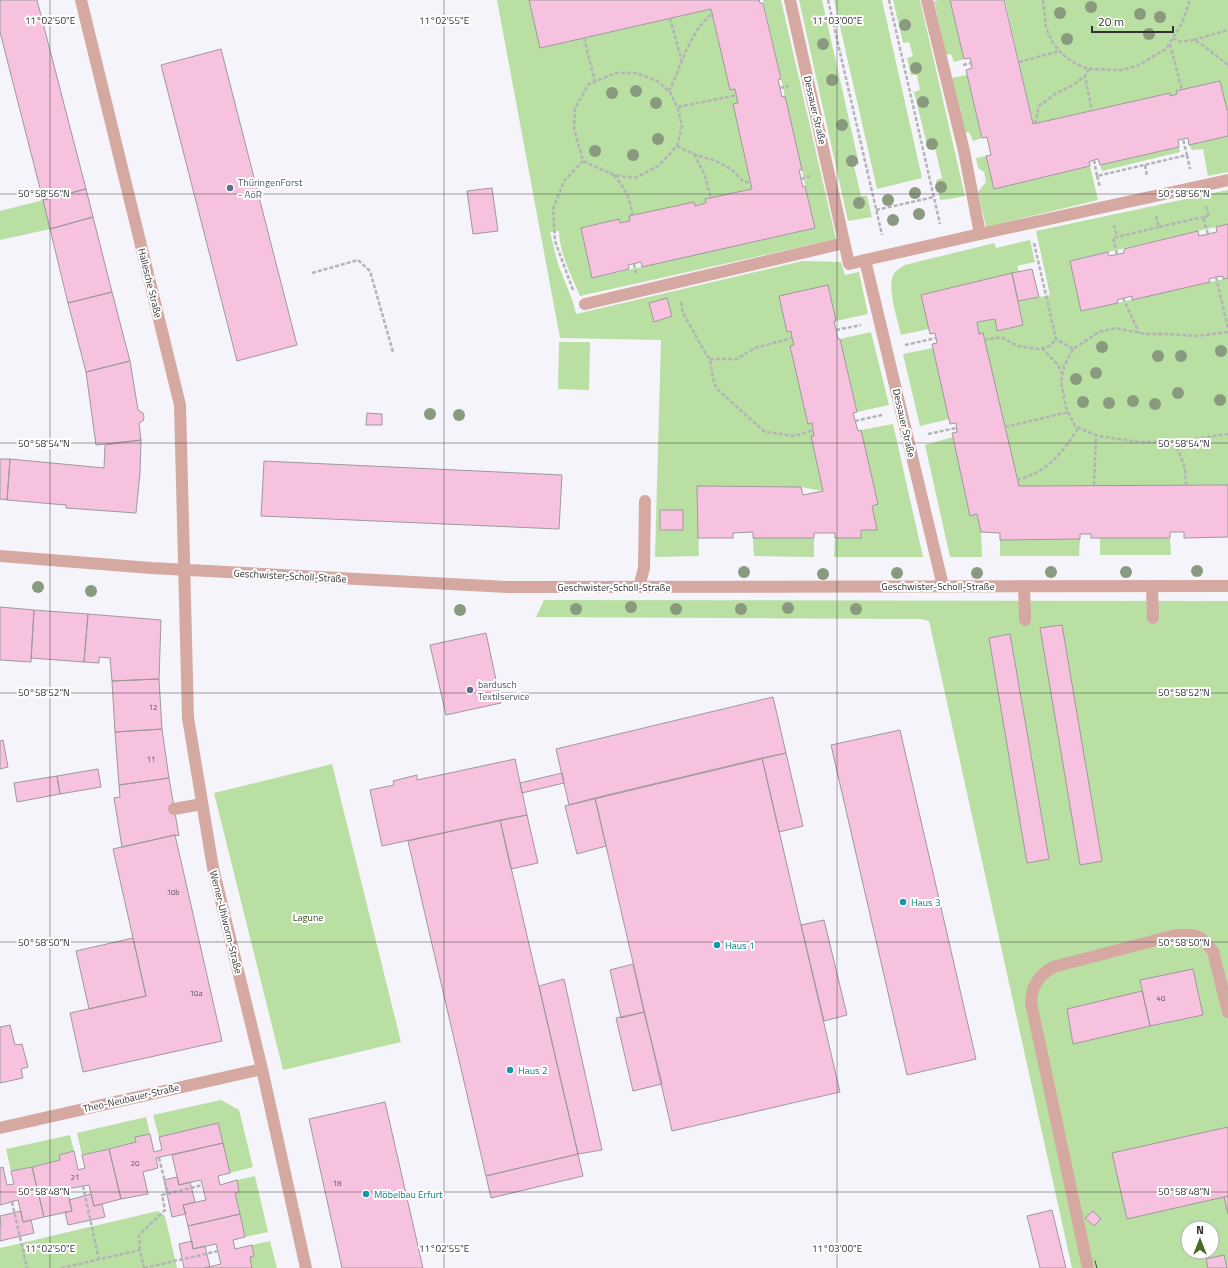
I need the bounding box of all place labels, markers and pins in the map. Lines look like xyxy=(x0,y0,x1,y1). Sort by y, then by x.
place label: ThüringenForst - AöR xyxy=(238,175,303,202)
marker: ThüringenForst - AöR xyxy=(225,183,235,193)
place label: bardusch Textilservice xyxy=(478,677,529,704)
marker: bardusch Textilservice xyxy=(465,685,475,695)
place label: Haus 3 xyxy=(911,895,941,910)
marker: Haus 3 xyxy=(898,897,908,907)
place label: Haus 1 xyxy=(725,938,755,953)
marker: Haus 1 xyxy=(712,940,722,950)
place label: Haus 2 xyxy=(518,1063,548,1078)
marker: Haus 2 xyxy=(505,1065,515,1075)
place label: Möbelbau Erfurt xyxy=(374,1187,443,1202)
marker: Möbelbau Erfurt xyxy=(361,1189,371,1199)

